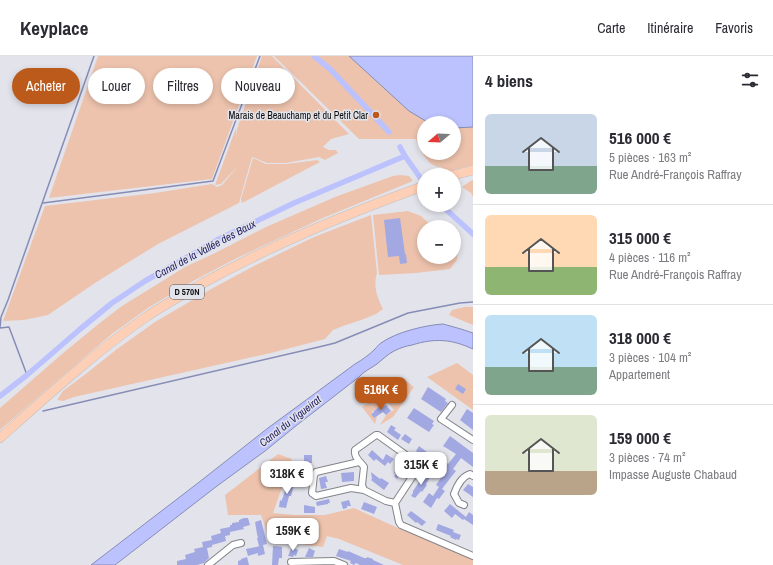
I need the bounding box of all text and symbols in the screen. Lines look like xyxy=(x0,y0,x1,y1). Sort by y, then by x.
text: Keyplace xyxy=(20,15,88,41)
text: Carte xyxy=(597,19,625,37)
text: Itinéraire xyxy=(647,19,693,37)
text: Favoris xyxy=(715,19,753,37)
chip: Acheter xyxy=(12,68,80,104)
chip: Louer xyxy=(88,68,145,104)
chip: Filtres xyxy=(153,68,213,104)
chip: Nouveau xyxy=(221,68,295,104)
text: 4 biens xyxy=(485,69,533,92)
icon: filters xyxy=(739,69,761,91)
place label: Marais de Beauchamp et du Petit Clar xyxy=(229,109,368,122)
marker: Marais de Beauchamp et du Petit Clar xyxy=(371,110,381,120)
north arrow xyxy=(417,116,461,160)
map controls xyxy=(417,116,461,264)
text: 516 000 € xyxy=(609,126,671,149)
icon: home xyxy=(517,130,565,178)
text: 5 pièces · 163 m² xyxy=(609,149,691,166)
text: Rue André-François Raffray xyxy=(609,166,742,183)
button: + xyxy=(417,168,461,212)
water label: Canal de la Vallée des Baux xyxy=(152,216,258,282)
button: − xyxy=(417,220,461,264)
text: 315 000 € xyxy=(609,226,671,249)
icon: home xyxy=(517,231,565,279)
text: 4 pièces · 116 m² xyxy=(609,249,691,266)
text: Rue André-François Raffray xyxy=(609,266,742,283)
road number: D 570N xyxy=(170,285,204,299)
text: 318 000 € xyxy=(609,326,671,349)
icon: home xyxy=(517,331,565,379)
text: 3 pièces · 104 m² xyxy=(609,349,691,366)
text: Appartement xyxy=(609,366,670,383)
pin: 516K € xyxy=(348,377,414,411)
text: 516K € xyxy=(364,381,398,398)
water label: Canal du Vigueirat xyxy=(256,392,324,450)
text: 159 000 € xyxy=(609,426,671,449)
icon: home xyxy=(517,431,565,479)
text: 3 pièces · 74 m² xyxy=(609,449,685,466)
pin: 315K € xyxy=(388,452,454,486)
text: 315K € xyxy=(404,456,438,473)
pin: 318K € xyxy=(254,461,320,495)
text: 318K € xyxy=(270,465,304,482)
text: Impasse Auguste Chabaud xyxy=(609,466,737,483)
pin: 159K € xyxy=(260,518,326,552)
text: 159K € xyxy=(276,522,310,539)

